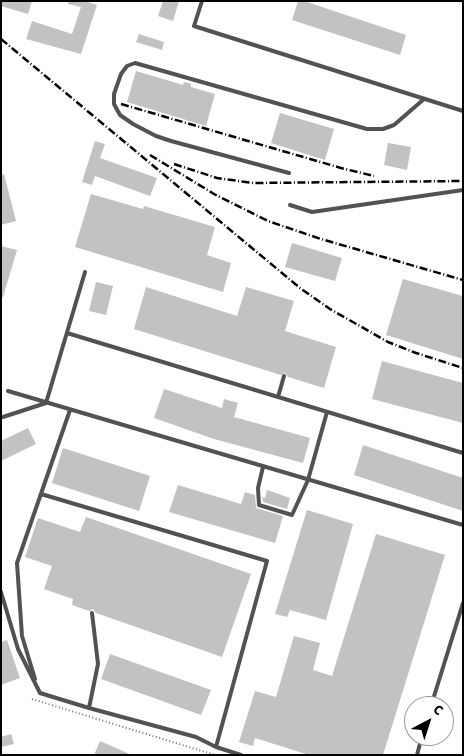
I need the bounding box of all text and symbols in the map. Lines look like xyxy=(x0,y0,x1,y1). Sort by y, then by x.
north arrow xyxy=(404,696,454,746)
text: С xyxy=(428,700,448,721)

